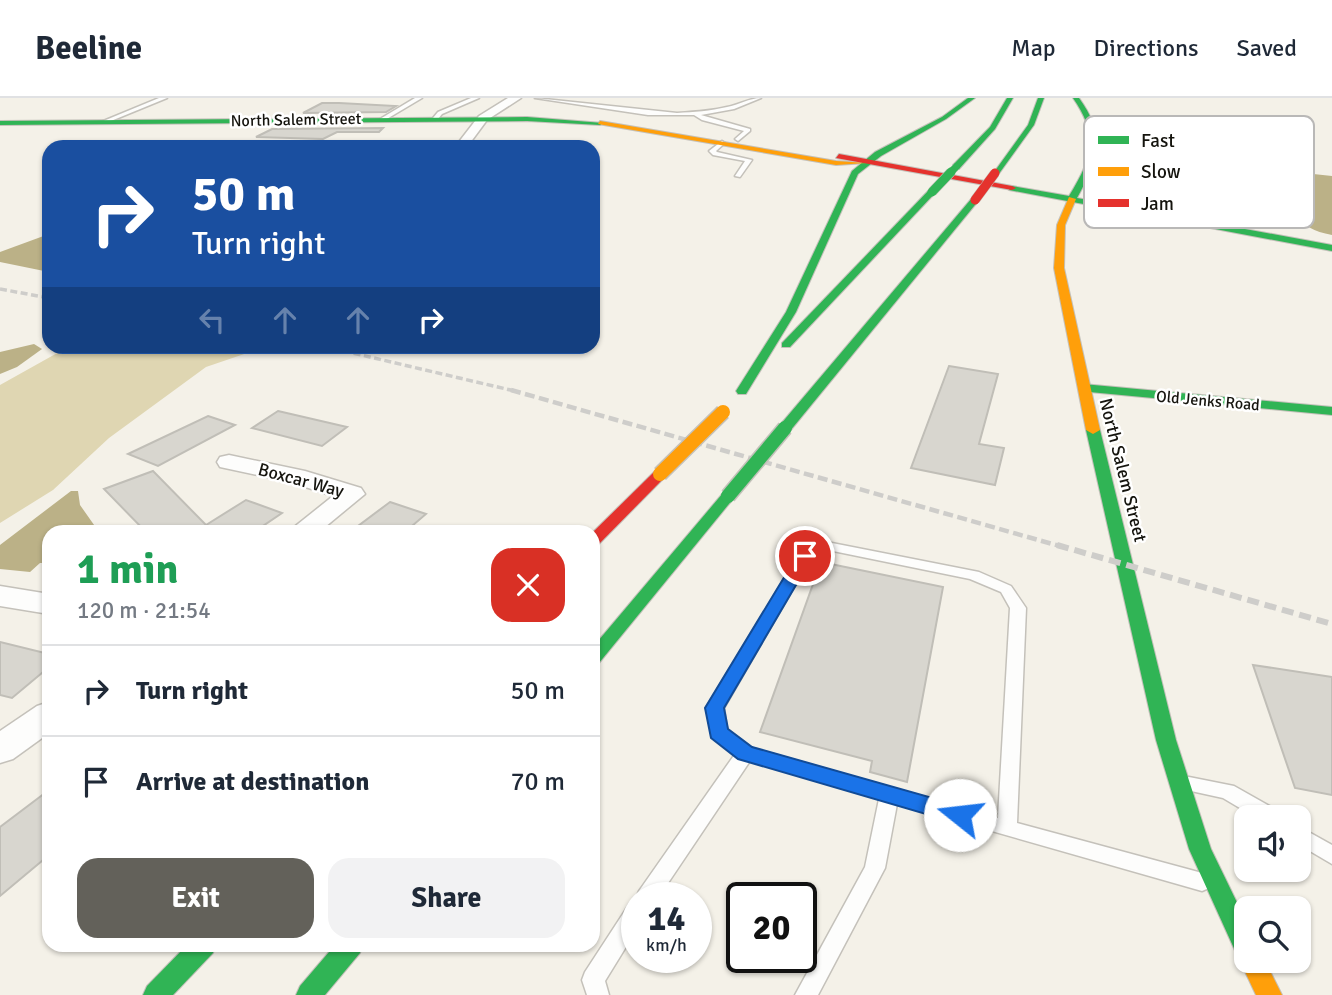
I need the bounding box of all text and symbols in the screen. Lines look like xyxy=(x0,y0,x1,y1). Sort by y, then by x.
text: Beeline xyxy=(35,28,142,69)
text: Map xyxy=(1011,33,1056,63)
text: Directions xyxy=(1094,33,1199,63)
text: Saved xyxy=(1237,33,1297,63)
street label: North Salem Street xyxy=(230,109,362,131)
legend xyxy=(1084,116,1314,228)
text: Fast xyxy=(1141,129,1175,153)
text: Slow xyxy=(1141,160,1181,184)
text: 50 m xyxy=(192,164,295,224)
icon: right xyxy=(77,168,168,259)
text: Jam xyxy=(1141,192,1174,216)
text: Turn right xyxy=(192,224,325,263)
icon: left xyxy=(193,301,231,339)
icon: ahead xyxy=(266,301,304,339)
icon: ahead xyxy=(339,301,377,339)
icon: right xyxy=(412,301,450,339)
street label: Old Jenks Road xyxy=(1155,387,1261,415)
street label: North Salem Street xyxy=(1095,396,1151,544)
street label: Boxcar Way xyxy=(256,458,347,502)
pin xyxy=(775,526,835,586)
icon: arrive xyxy=(786,537,824,575)
text: 1 min xyxy=(77,544,178,595)
button: close xyxy=(491,548,565,622)
text: 120 m · 21:54 xyxy=(77,596,211,625)
icon: right xyxy=(77,672,115,710)
text: Turn right xyxy=(136,675,248,707)
text: 50 m xyxy=(510,675,565,707)
icon: arrive xyxy=(77,763,115,801)
text: Arrive at destination xyxy=(136,766,369,798)
text: 70 m xyxy=(510,766,565,798)
position arrow xyxy=(923,778,997,852)
map controls xyxy=(1234,805,1311,973)
button: sound xyxy=(1234,805,1311,882)
button: Exit xyxy=(77,858,314,938)
button: Share xyxy=(328,858,565,938)
speed limit sign: 20 xyxy=(726,882,817,973)
button: search xyxy=(1234,896,1311,973)
text: 14 xyxy=(648,897,685,940)
text: km/h xyxy=(646,934,687,956)

